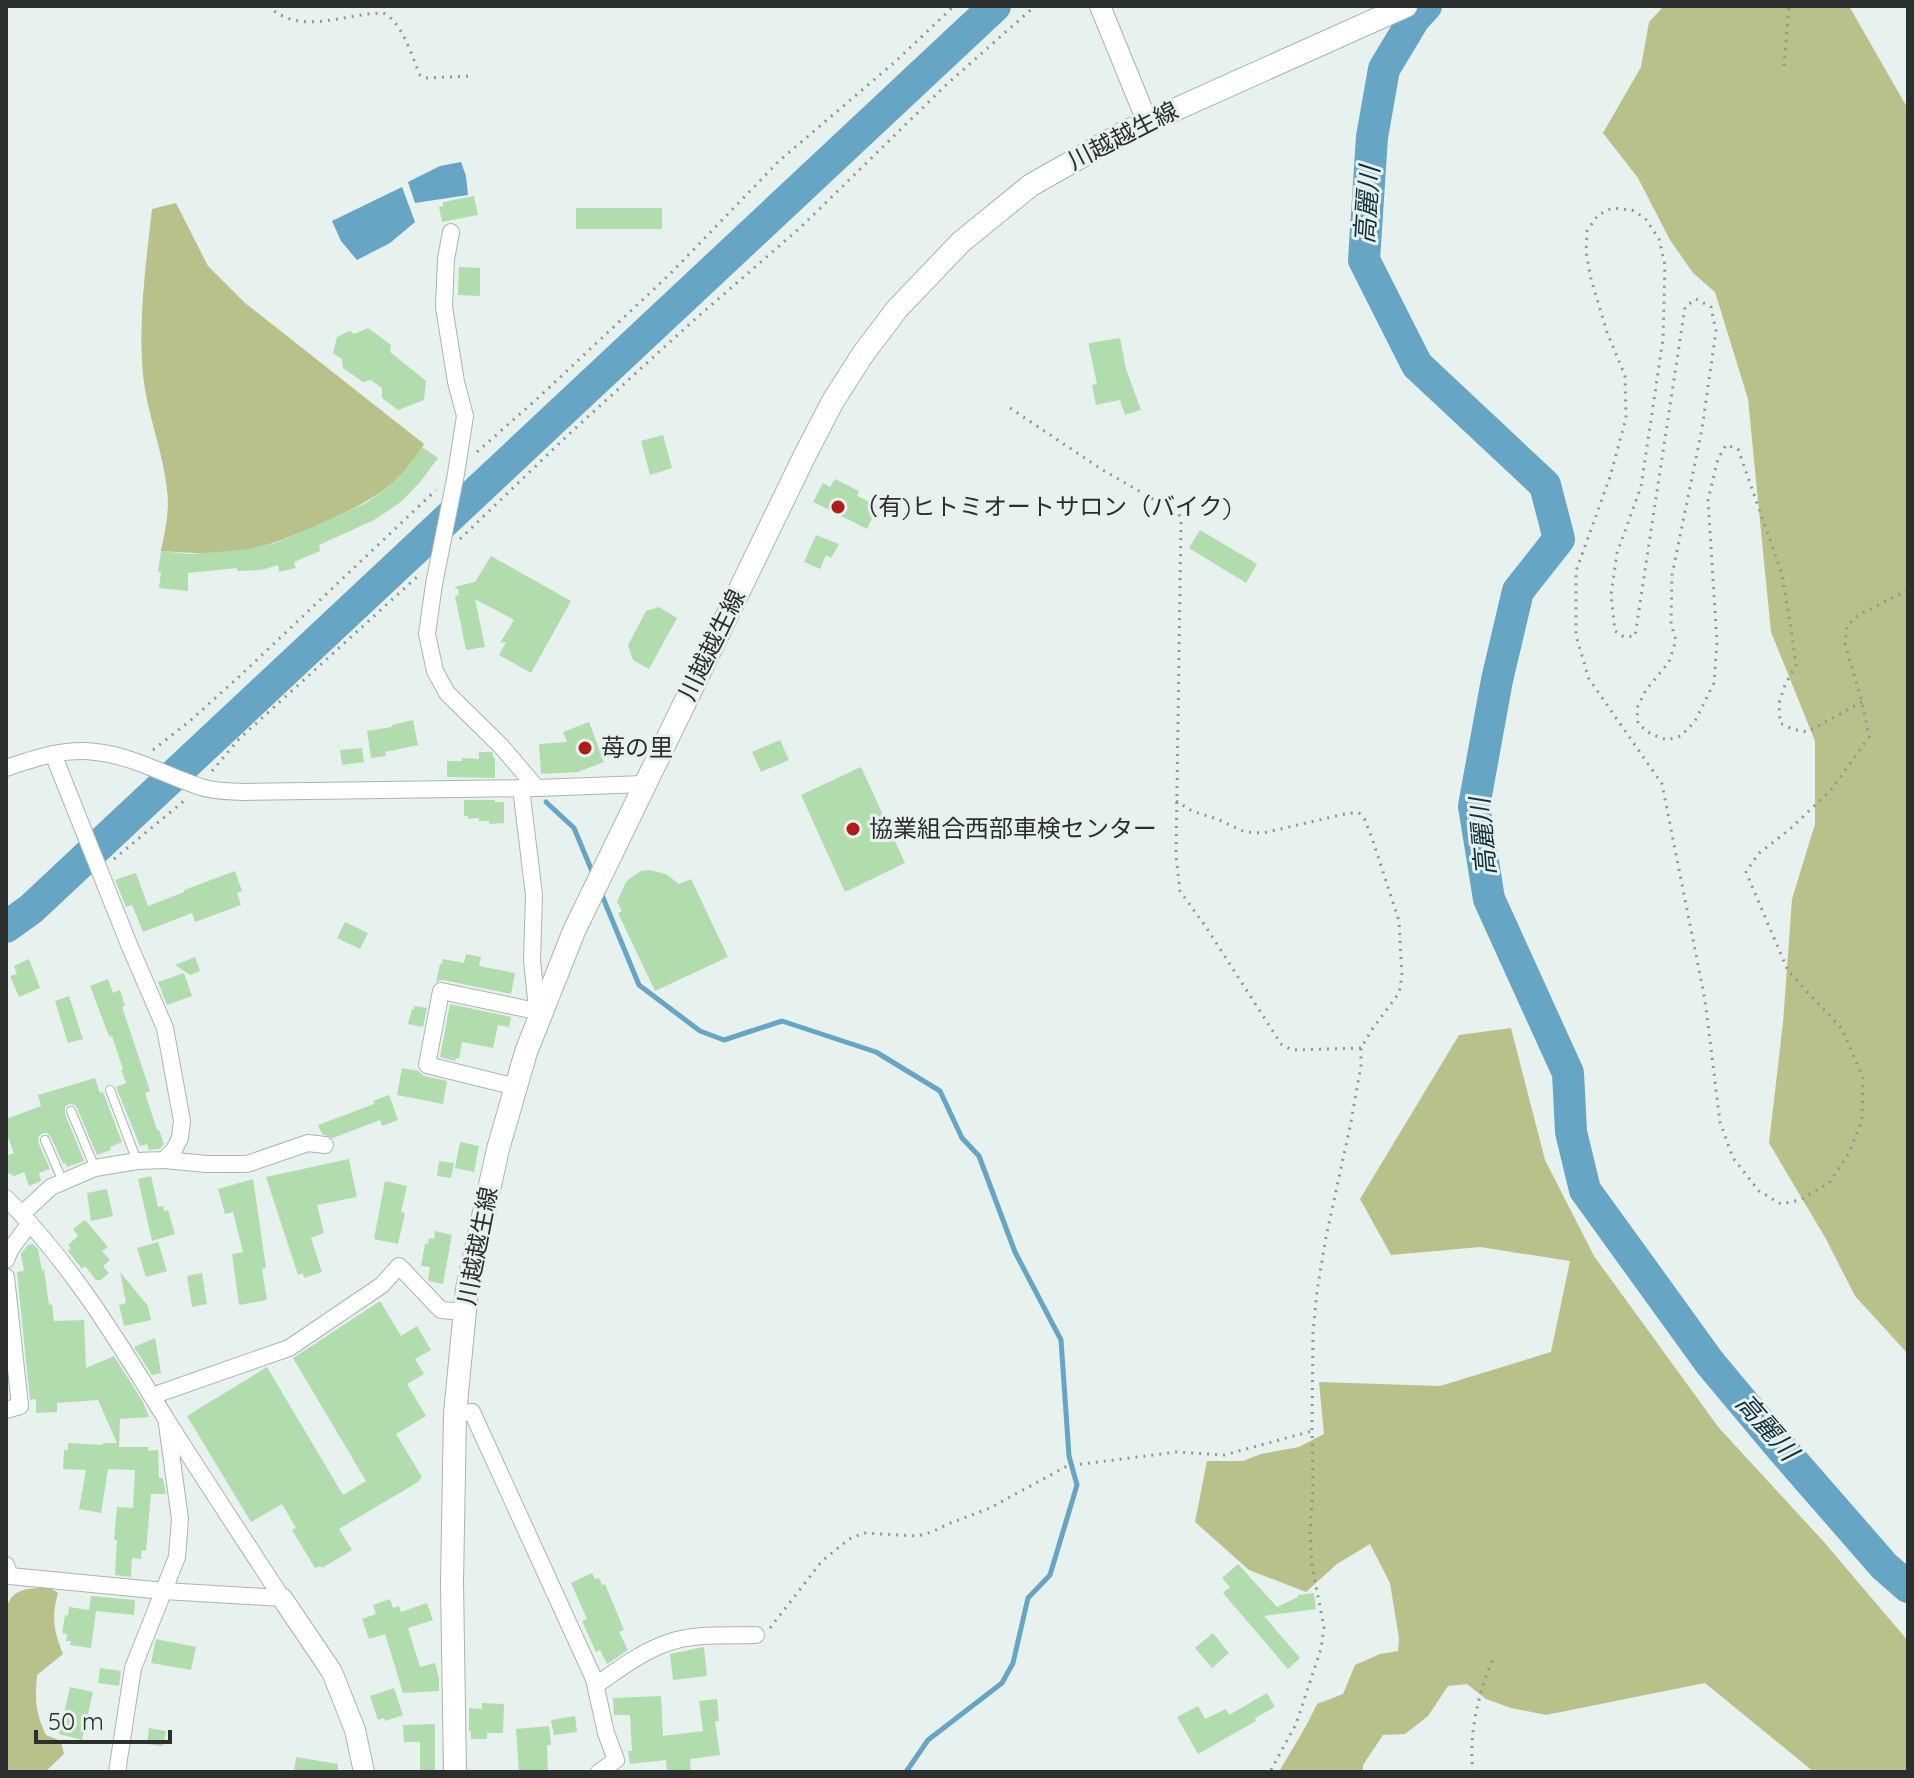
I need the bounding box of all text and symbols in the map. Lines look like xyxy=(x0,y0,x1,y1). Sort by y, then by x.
street label: 川越越生線 xyxy=(1062,95,1183,176)
water label: 高麗川 xyxy=(1347,162,1386,245)
place label: （有)ヒトミオートサロン（バイク) xyxy=(854,491,1231,521)
marker: （有)ヒトミオートサロン（バイク) xyxy=(829,498,847,516)
street label: 川越越生線 xyxy=(671,584,751,705)
place label: 苺の里 xyxy=(601,732,673,762)
marker: 苺の里 xyxy=(576,739,594,757)
water label: 高麗川 xyxy=(1462,794,1502,877)
place label: 協業組合西部車検センター xyxy=(869,813,1157,843)
marker: 協業組合西部車検センター xyxy=(844,820,862,838)
street label: 川越越生線 xyxy=(451,1184,503,1308)
water label: 高麗川 xyxy=(1729,1386,1807,1469)
scale bar xyxy=(36,1694,170,1744)
text: 50 m xyxy=(48,1706,104,1736)

